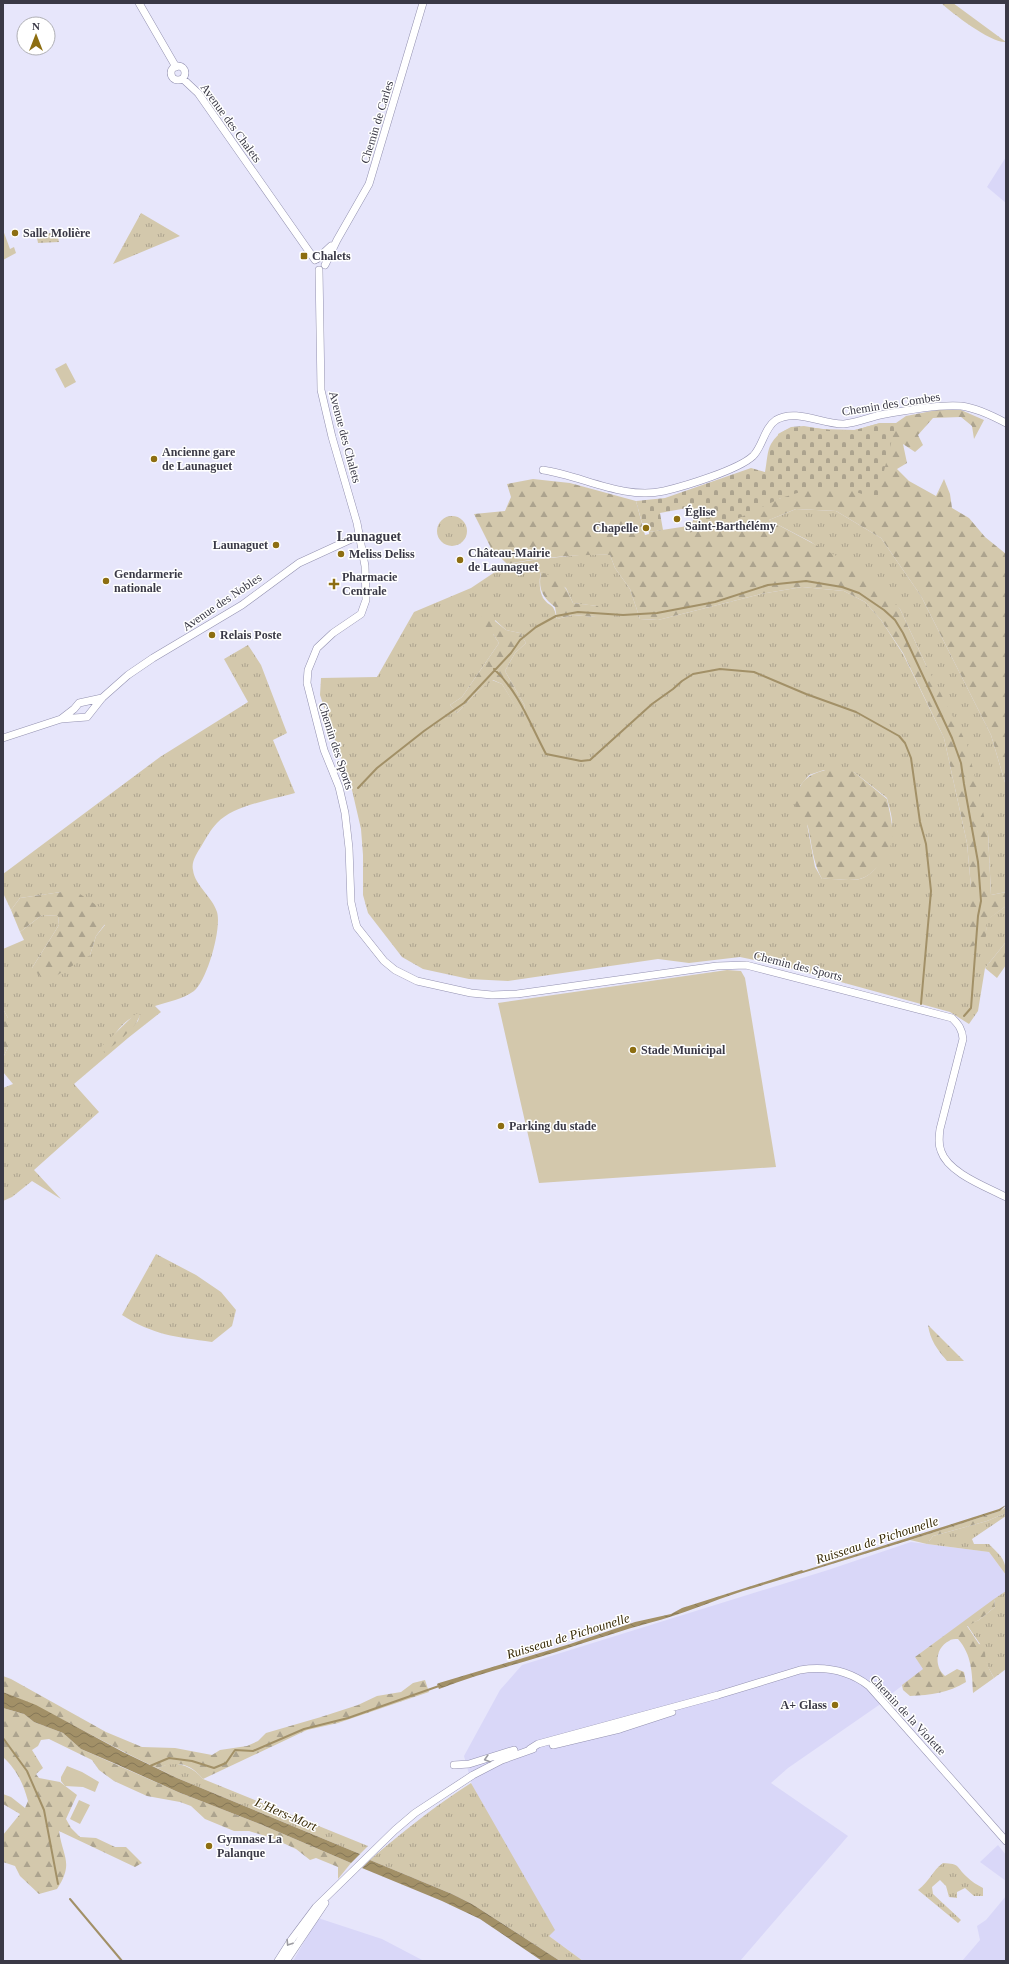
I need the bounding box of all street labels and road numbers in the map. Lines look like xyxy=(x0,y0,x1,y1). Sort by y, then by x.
street label: Chemin de Carles xyxy=(358,79,396,165)
street label: Avenue des Chalets xyxy=(198,81,265,166)
street label: Chemin des Combes xyxy=(841,389,941,419)
street label: Avenue des Chalets xyxy=(326,390,364,485)
street label: Avenue des Nobles xyxy=(180,570,264,634)
street label: Chemin des Sports xyxy=(315,701,357,792)
street label: Chemin des Sports xyxy=(752,948,844,984)
street label: Chemin de la Violette xyxy=(867,1672,949,1758)

